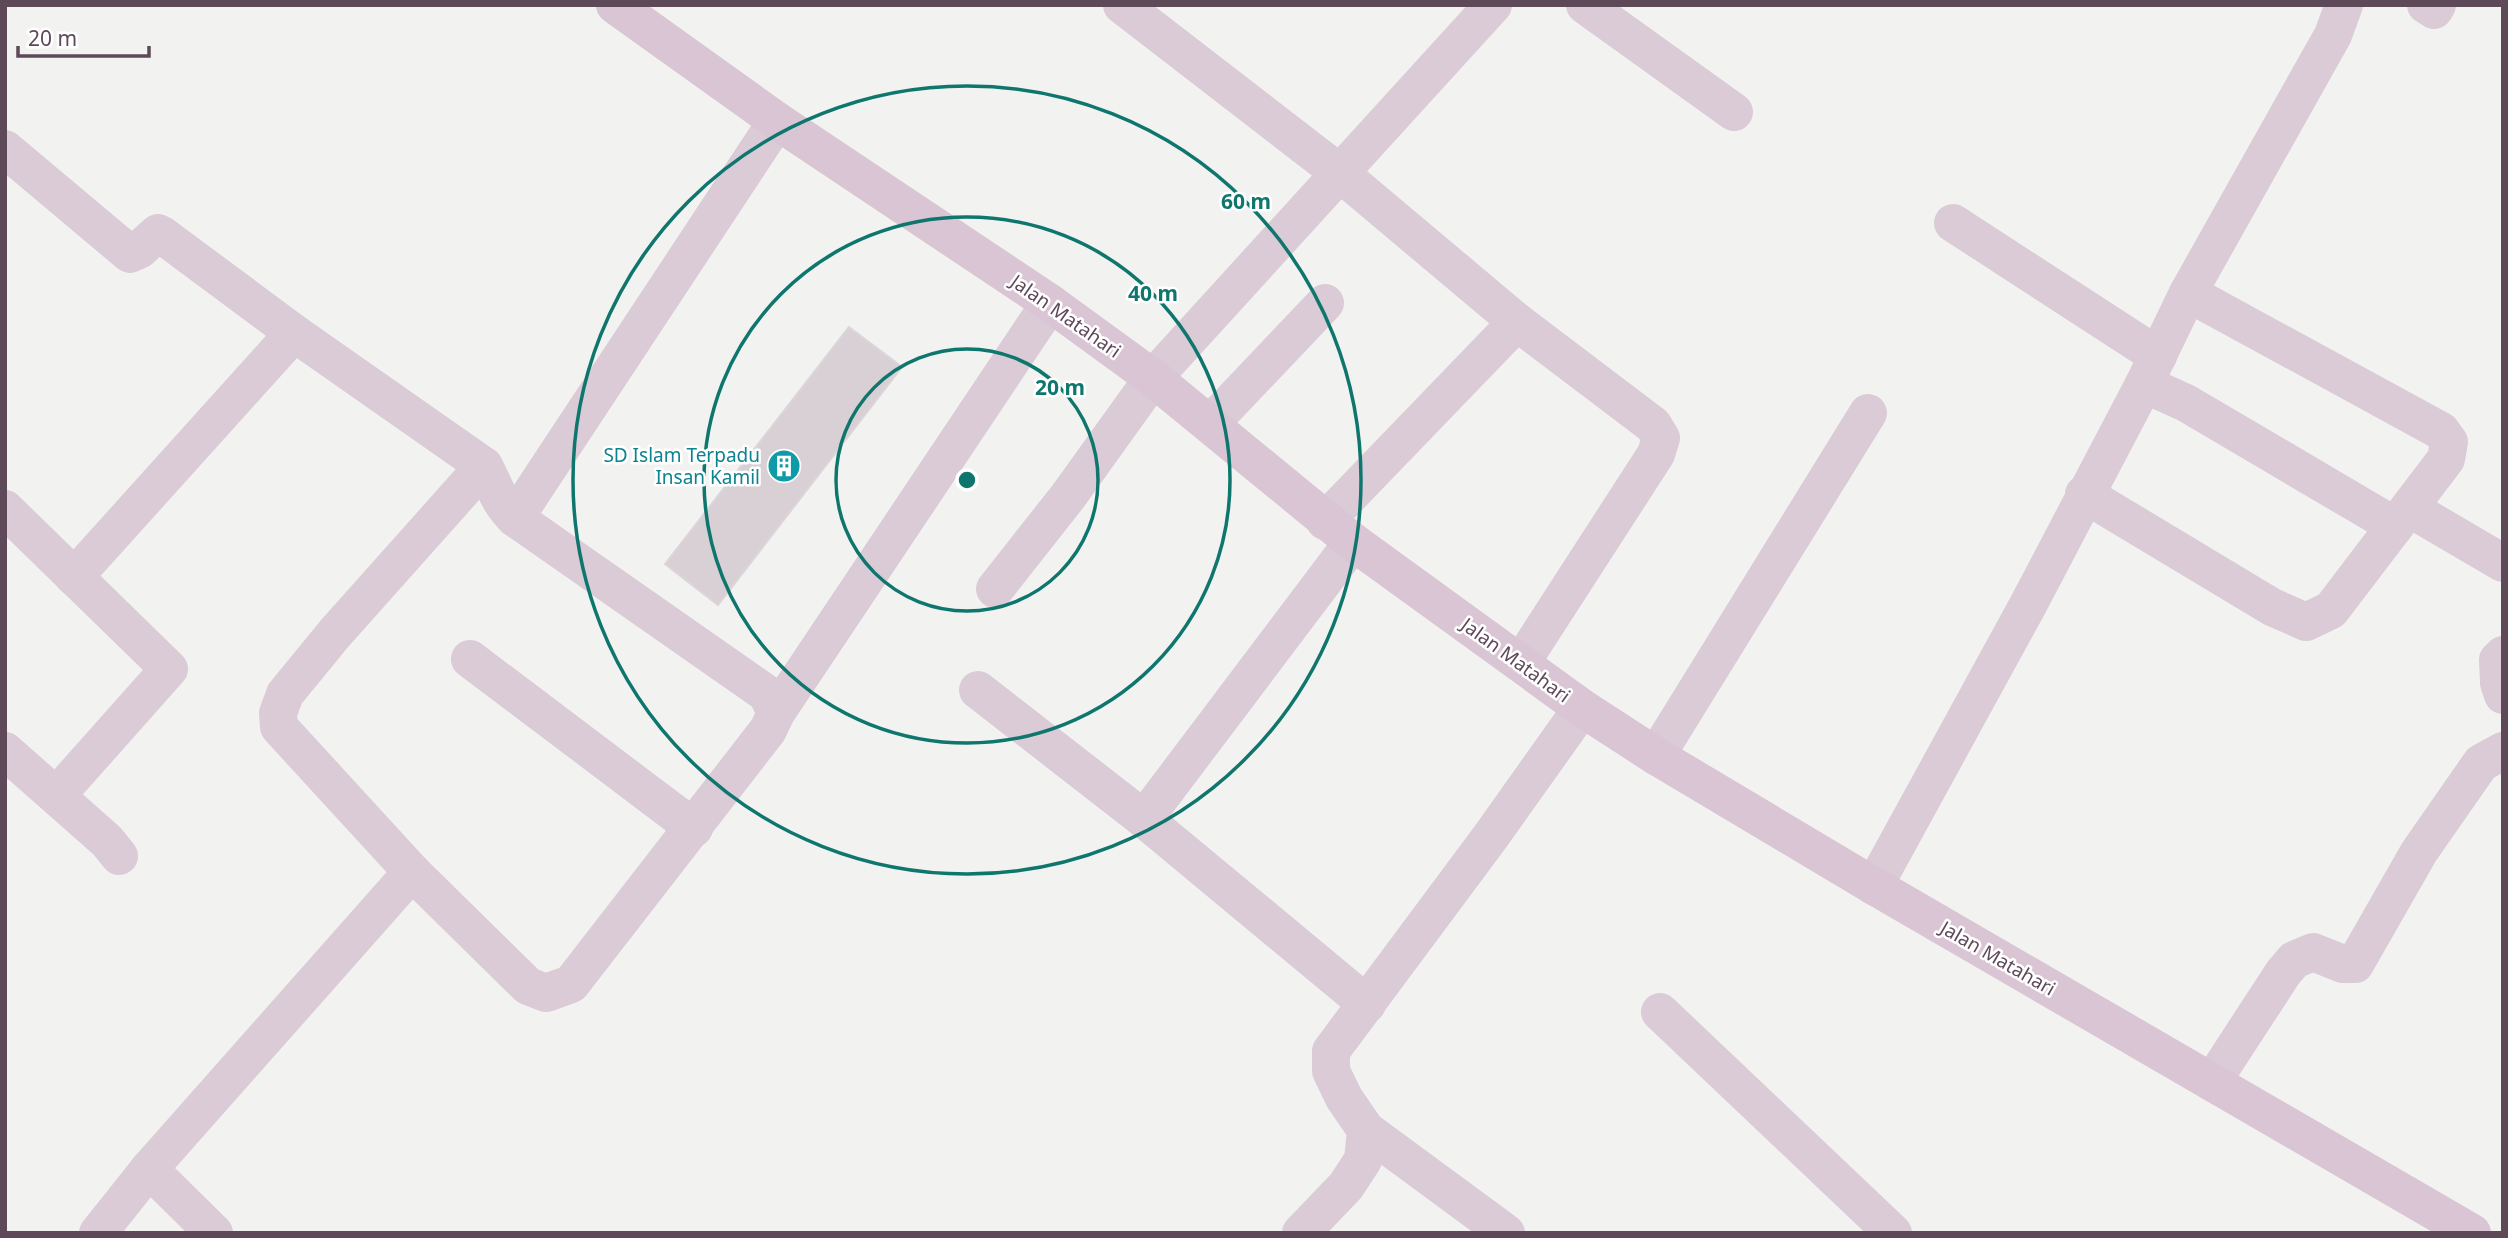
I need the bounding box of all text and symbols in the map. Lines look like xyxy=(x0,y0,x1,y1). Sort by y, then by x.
scale bar xyxy=(18,14,149,58)
text: 20 m xyxy=(28,24,77,52)
text: 60 m xyxy=(1221,187,1271,215)
street label: Jalan Matahari xyxy=(1004,267,1126,364)
text: 40 m xyxy=(1128,279,1178,307)
text: 20 m xyxy=(1035,373,1085,401)
place label: SD Islam Terpadu Insan Kamil xyxy=(603,442,760,490)
building icon: SD Islam Terpadu Insan Kamil xyxy=(765,447,803,485)
centre of rings xyxy=(955,468,979,492)
street label: Jalan Matahari xyxy=(1455,610,1576,708)
street label: Jalan Matahari xyxy=(1934,914,2060,1001)

